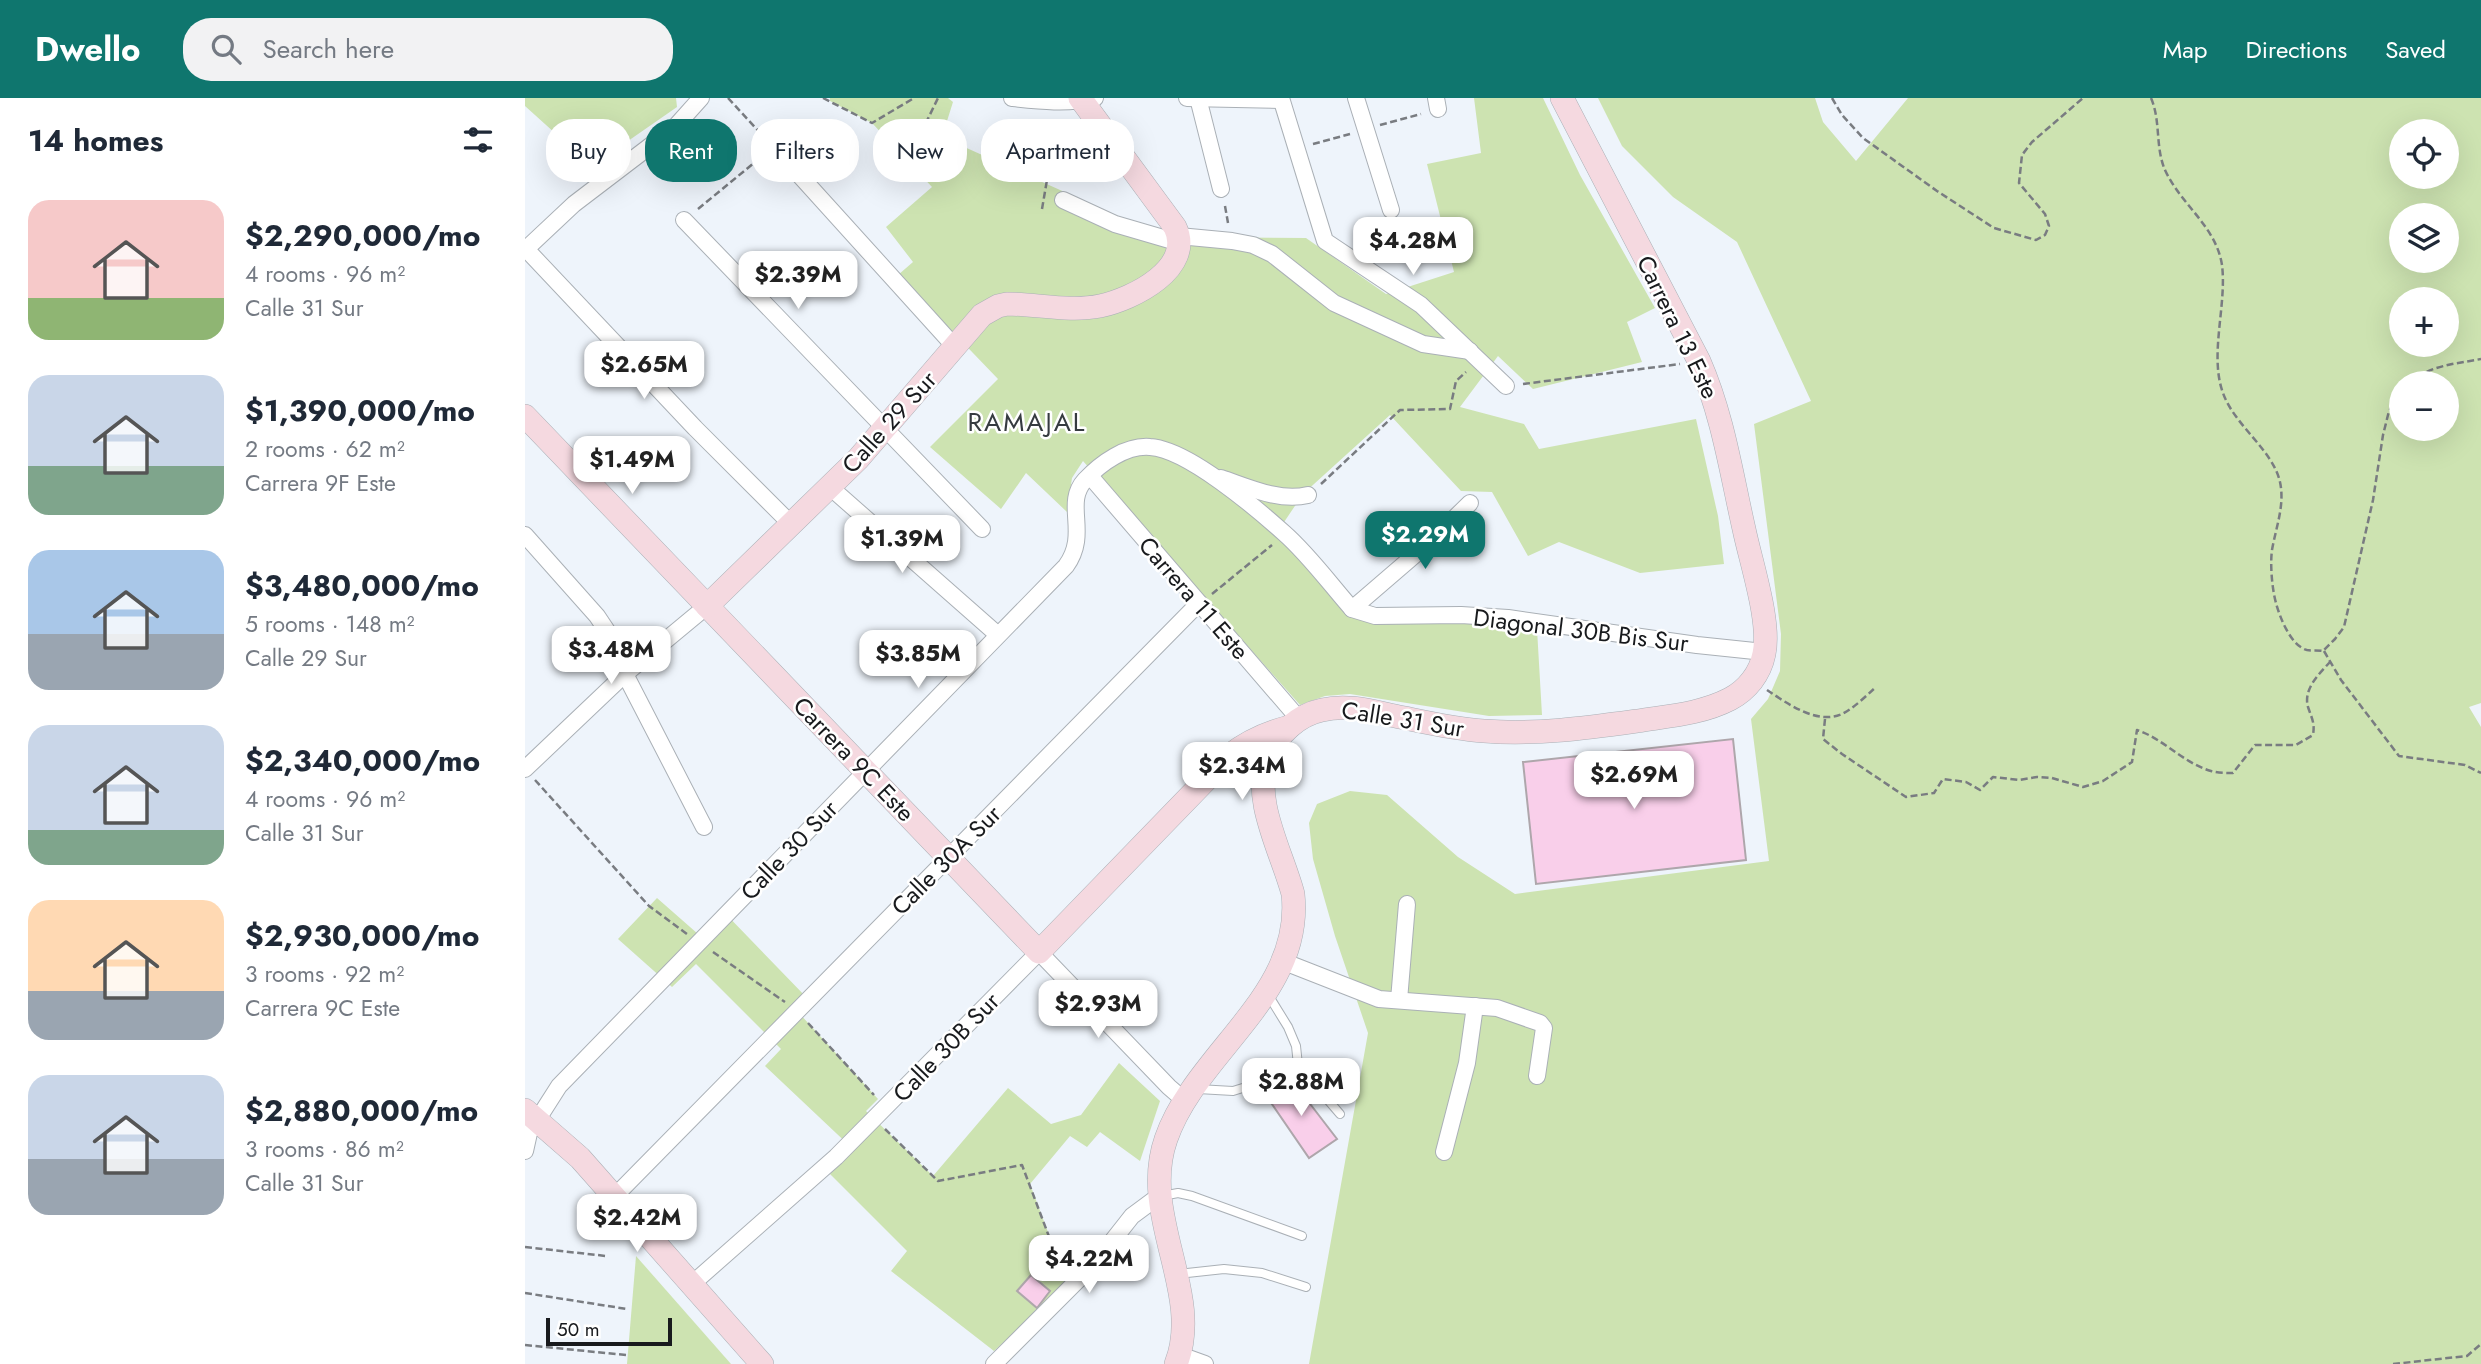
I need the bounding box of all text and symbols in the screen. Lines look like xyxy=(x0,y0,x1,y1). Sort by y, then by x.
search box xyxy=(183,18,673,81)
text: Dwello xyxy=(35,26,141,73)
icon: search xyxy=(207,30,245,68)
text: Search here xyxy=(263,30,394,68)
text: Map xyxy=(2163,32,2208,67)
text: Directions xyxy=(2246,32,2347,67)
text: Saved xyxy=(2385,32,2446,67)
text: 14 homes xyxy=(28,119,163,162)
chip: Buy xyxy=(546,119,631,182)
chip: Rent xyxy=(645,119,737,182)
chip: Filters xyxy=(751,119,859,182)
chip: New xyxy=(873,119,967,182)
chip: Apartment xyxy=(981,119,1134,182)
map controls xyxy=(2389,119,2459,441)
button: locate xyxy=(2389,119,2459,189)
icon: filters xyxy=(459,121,497,159)
button: layers xyxy=(2389,203,2459,273)
text: $2,290,000/mo xyxy=(245,214,480,257)
pin: $4.28M xyxy=(1356,218,1470,277)
text: $4.28M xyxy=(1369,223,1457,257)
icon: home xyxy=(84,228,168,312)
street label: Carrera 13 Este xyxy=(1628,249,1728,405)
pin: $2.39M xyxy=(741,252,855,311)
text: 4 rooms · 96 m² xyxy=(245,257,405,291)
text: $2.39M xyxy=(755,257,841,291)
button: + xyxy=(2389,287,2459,357)
text: Calle 31 Sur xyxy=(245,291,364,325)
pin: $2.65M xyxy=(587,342,701,401)
text: $2.65M xyxy=(600,347,688,381)
street label: Calle 29 Sur xyxy=(833,362,945,481)
button: − xyxy=(2389,371,2459,441)
text: $1,390,000/mo xyxy=(245,389,475,432)
icon: home xyxy=(84,403,168,487)
district label: RAMAJAL xyxy=(967,403,1087,441)
text: 2 rooms · 62 m² xyxy=(245,432,405,466)
pin: $1.49M xyxy=(575,436,689,496)
text: $1.49M xyxy=(589,442,675,476)
text: Carrera 9F Este xyxy=(245,466,396,500)
pin: $2.29M xyxy=(1368,512,1482,571)
pin: $1.39M xyxy=(845,516,959,575)
text: $2.29M xyxy=(1381,517,1469,551)
text: $1.39M xyxy=(860,521,944,555)
street label: Carrera 11 Este xyxy=(1131,529,1257,667)
text: $3,480,000/mo xyxy=(245,564,479,607)
icon: home xyxy=(84,578,168,662)
street label: Diagonal 30B Bis Sur xyxy=(1472,599,1691,661)
text: 5 rooms · 148 m² xyxy=(245,607,415,641)
pin: $3.48M xyxy=(554,626,668,686)
pin: $3.85M xyxy=(861,630,975,690)
text: $3.48M xyxy=(568,632,654,666)
text: $3.85M xyxy=(875,636,961,670)
text: Calle 29 Sur xyxy=(245,641,367,675)
street label: Carrera 9C Este xyxy=(785,689,923,829)
street label: Calle 31 Sur xyxy=(1339,692,1468,746)
text: $2,340,000/mo xyxy=(245,739,480,782)
pin: $2.34M xyxy=(1185,742,1299,802)
text: $2.34M xyxy=(1198,748,1286,782)
pin: $2.69M xyxy=(1577,752,1691,811)
icon: home xyxy=(84,753,168,837)
text: $2.69M xyxy=(1590,757,1678,791)
text: 4 rooms · 96 m² xyxy=(245,782,405,816)
street label: Calle 30 Sur xyxy=(732,792,846,908)
street label: Calle 30A Sur xyxy=(883,796,1010,923)
text: Calle 31 Sur xyxy=(245,816,364,850)
text: $2,930,000/mo xyxy=(245,914,479,957)
icon: home xyxy=(84,928,168,1012)
text: 3 rooms · 92 m² xyxy=(245,957,404,991)
pin: $2.93M xyxy=(1041,981,1155,1040)
street label: Calle 30B Sur xyxy=(885,984,1008,1110)
text: $2.93M xyxy=(1055,986,1141,1020)
text: Carrera 9C Este xyxy=(245,991,400,1025)
pin: $2.88M xyxy=(1244,1058,1358,1118)
text: $2.88M xyxy=(1258,1064,1344,1098)
text: $2,880,000/mo xyxy=(245,1089,478,1132)
icon: home xyxy=(84,1103,168,1187)
text: 3 rooms · 86 m² xyxy=(245,1132,404,1166)
text: Calle 31 Sur xyxy=(245,1166,364,1200)
pin: $2.42M xyxy=(580,1194,694,1254)
text: $2.42M xyxy=(593,1200,681,1234)
pin: $4.22M xyxy=(1032,1236,1146,1295)
text: $4.22M xyxy=(1045,1241,1133,1275)
scale bar xyxy=(546,1315,672,1347)
text: 50 m xyxy=(557,1316,600,1343)

